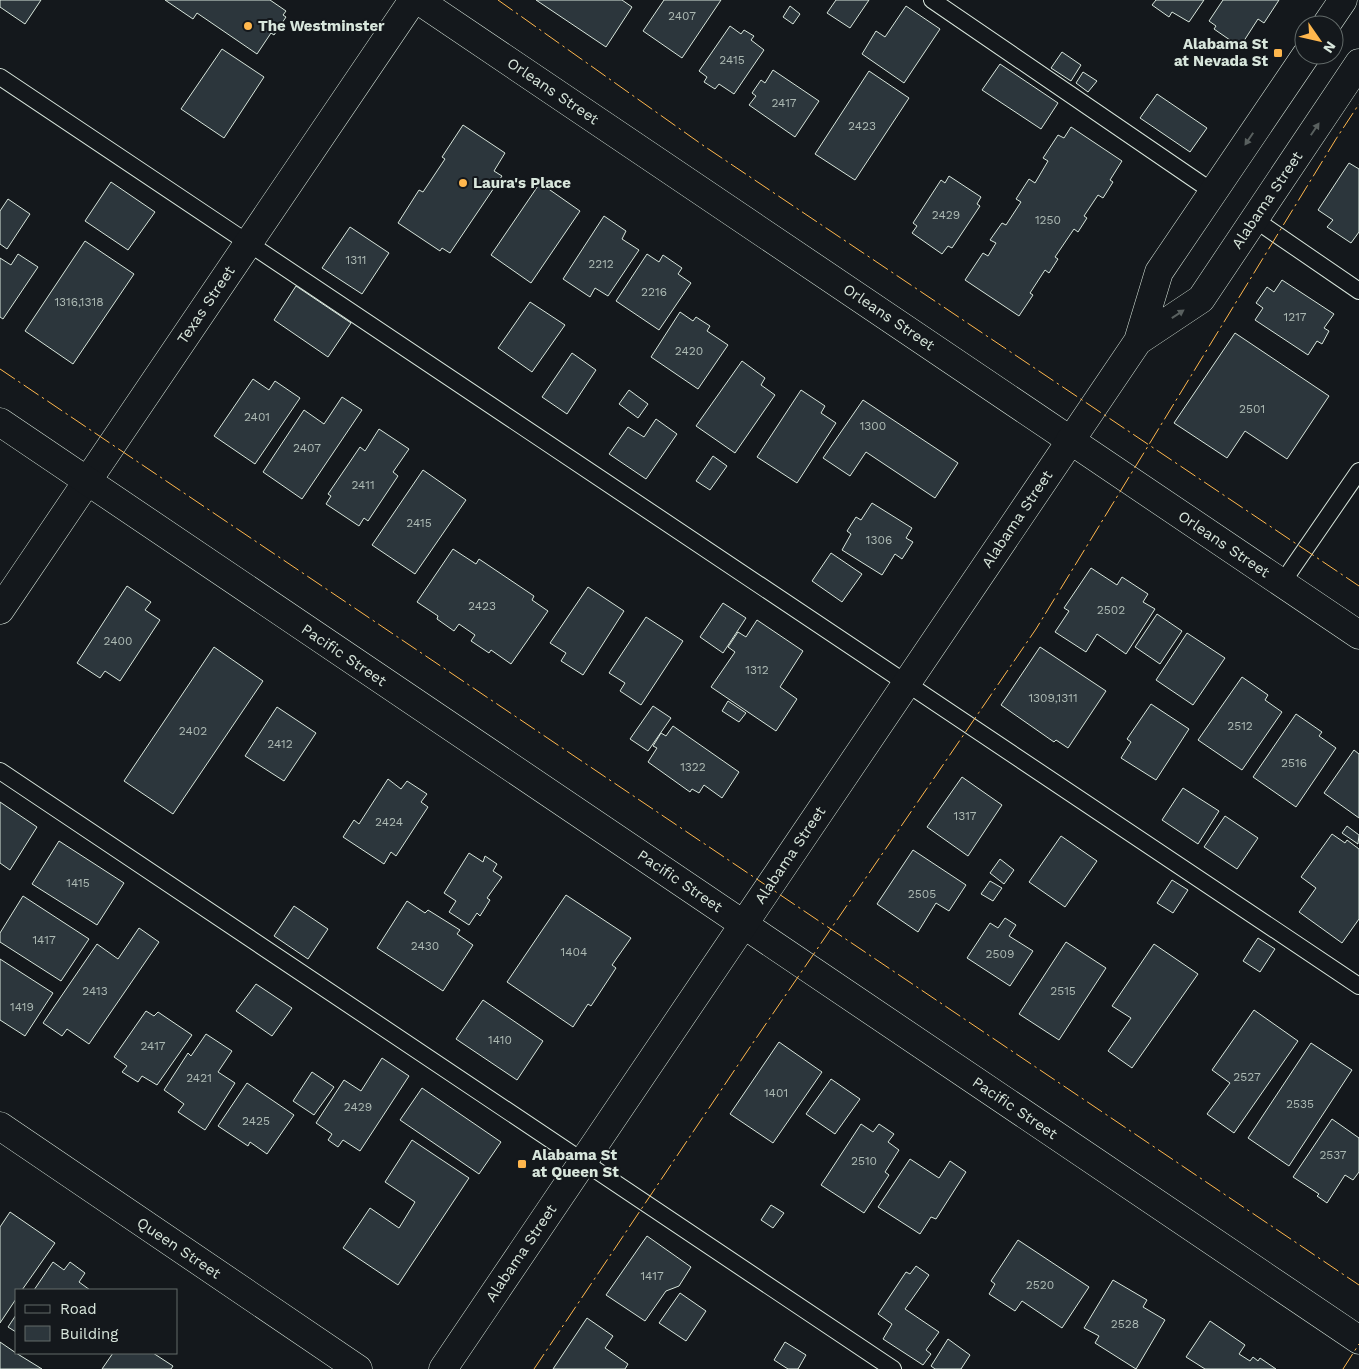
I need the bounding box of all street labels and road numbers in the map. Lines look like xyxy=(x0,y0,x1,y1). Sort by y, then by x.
street label: Orleans Street xyxy=(504,54,603,129)
street label: Alabama Street xyxy=(1228,147,1307,252)
street label: Texas Street xyxy=(173,262,239,347)
street label: Orleans Street xyxy=(840,280,939,355)
street label: Alabama Street xyxy=(978,466,1057,571)
street label: Orleans Street xyxy=(1175,507,1274,582)
street label: Pacific Street xyxy=(298,620,390,690)
street label: Alabama Street xyxy=(751,802,830,907)
street label: Pacific Street xyxy=(634,846,726,916)
street label: Pacific Street xyxy=(969,1073,1061,1143)
street label: Alabama Street xyxy=(482,1200,561,1305)
street label: Queen Street xyxy=(134,1213,225,1283)

